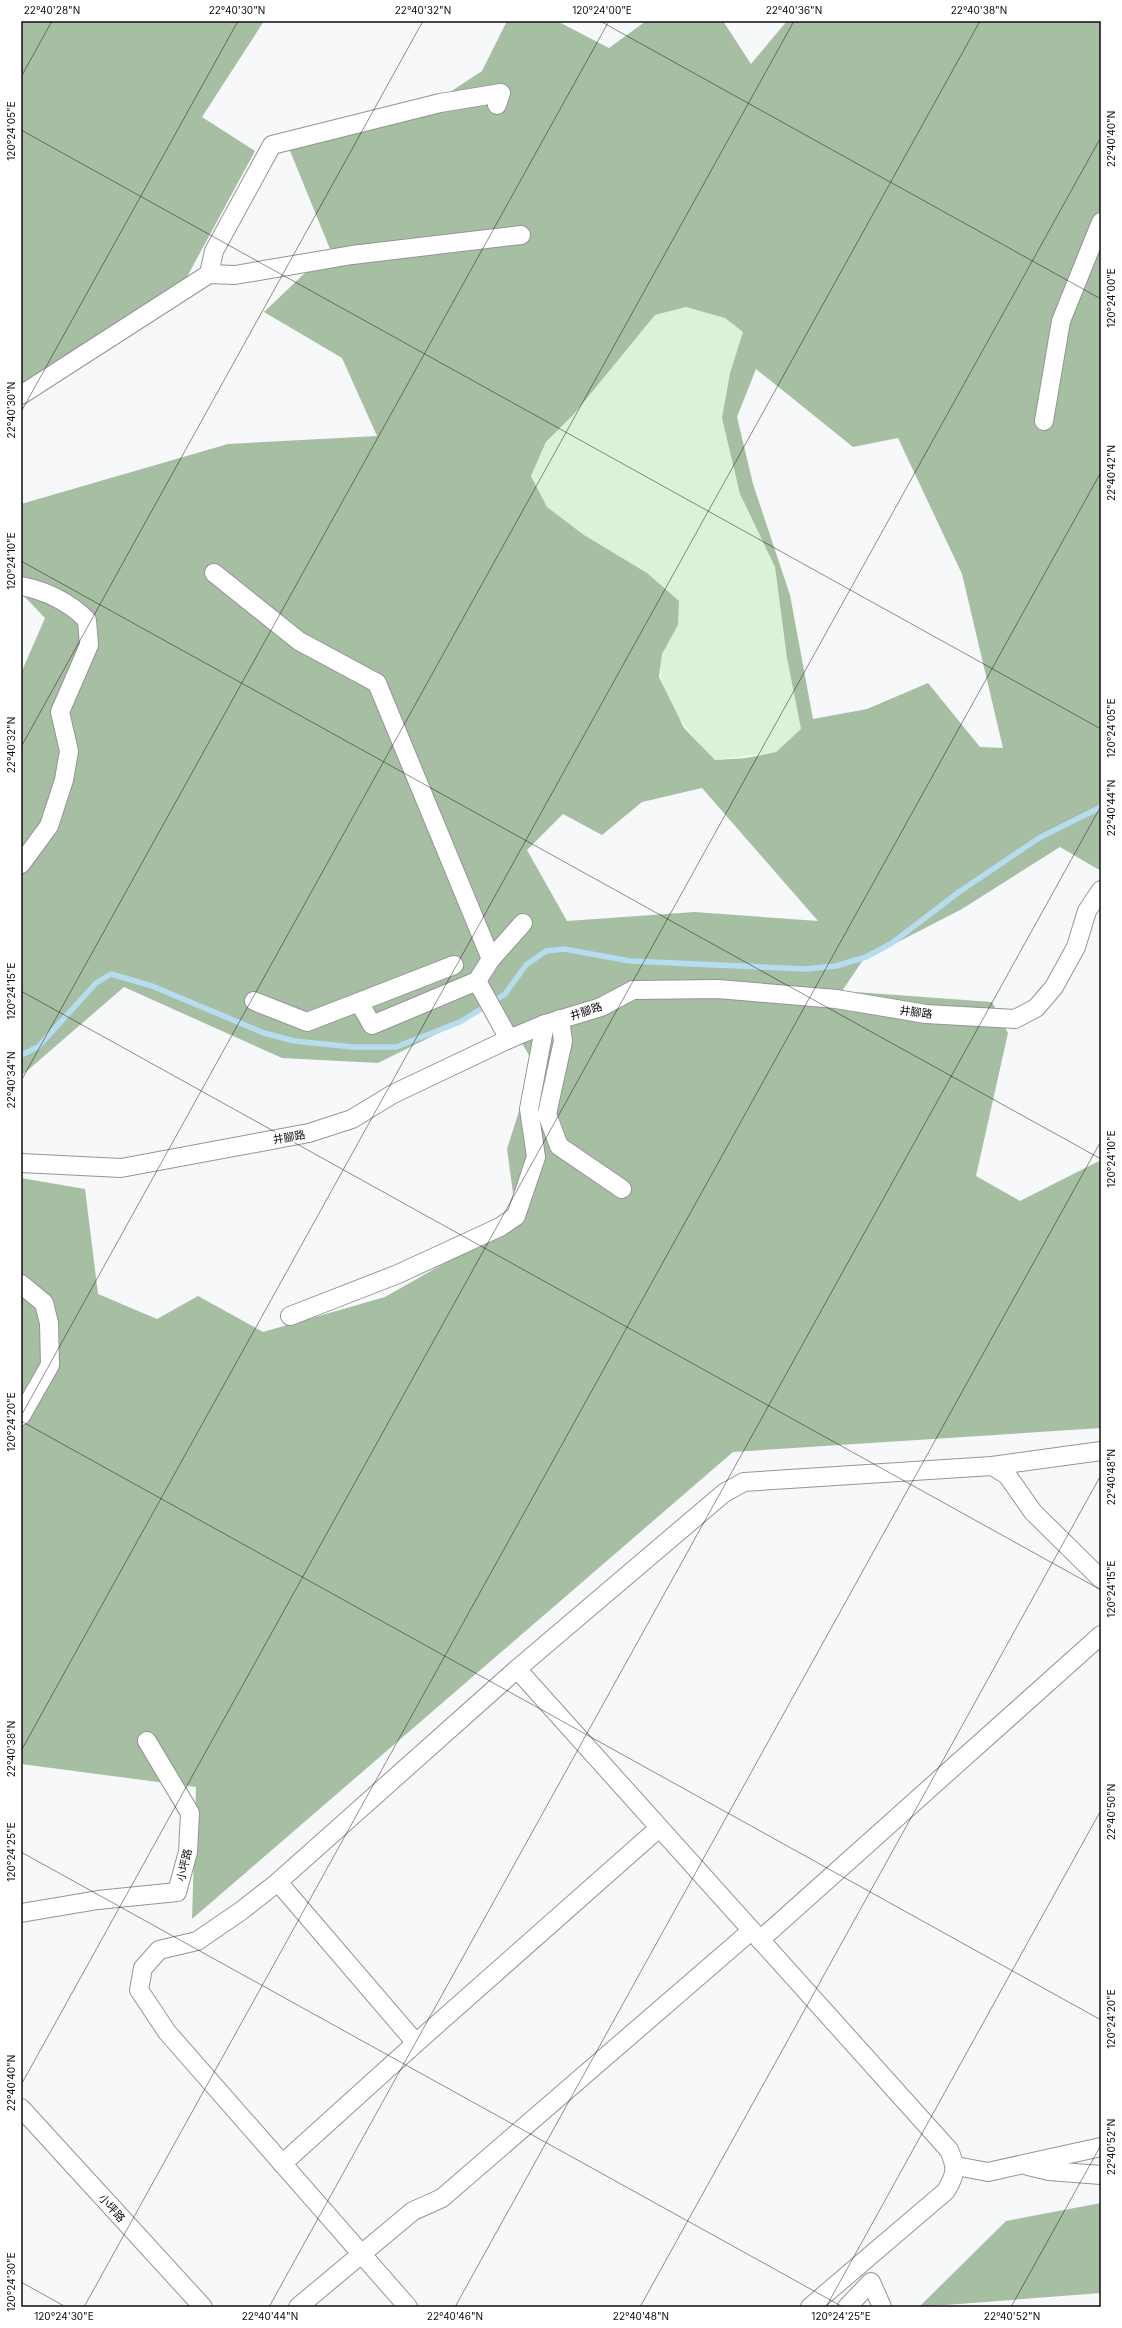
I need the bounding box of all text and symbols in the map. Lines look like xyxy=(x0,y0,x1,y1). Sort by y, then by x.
text: 22°40'28"N xyxy=(24,4,80,16)
text: 22°40'30"N xyxy=(209,4,265,16)
text: 22°40'32"N xyxy=(395,4,451,16)
text: 120°24'00"E xyxy=(572,4,632,16)
text: 22°40'36"N xyxy=(766,4,822,16)
text: 22°40'38"N xyxy=(951,4,1007,16)
text: 120°24'05"E xyxy=(5,101,17,161)
text: 22°40'40"N xyxy=(1105,111,1117,167)
text: 120°24'00"E xyxy=(1105,268,1117,328)
text: 22°40'30"N xyxy=(5,382,17,438)
text: 22°40'42"N xyxy=(1105,445,1117,501)
text: 120°24'10"E xyxy=(5,532,17,590)
text: 120°24'05"E xyxy=(1105,698,1117,758)
text: 22°40'32"N xyxy=(5,717,17,773)
text: 22°40'44"N xyxy=(1105,780,1117,836)
text: 120°24'15"E xyxy=(5,962,17,1020)
street label: 井腳路 xyxy=(568,999,604,1023)
street label: 井腳路 xyxy=(899,1003,933,1021)
text: 22°40'34"N xyxy=(5,1052,17,1108)
street label: 井腳路 xyxy=(272,1127,306,1147)
text: 120°24'10"E xyxy=(1105,1130,1117,1188)
text: 120°24'20"E xyxy=(5,1392,17,1452)
text: 22°40'48"N xyxy=(1105,1449,1117,1505)
text: 120°24'15"E xyxy=(1105,1560,1117,1618)
text: 22°40'38"N xyxy=(5,1721,17,1777)
text: 22°40'50"N xyxy=(1105,1784,1117,1840)
text: 120°24'25"E xyxy=(5,1822,17,1882)
street label: 小坪路 xyxy=(173,1847,195,1883)
text: 120°24'20"E xyxy=(1105,1989,1117,2049)
text: 22°40'40"N xyxy=(5,2055,17,2111)
text: 22°40'52"N xyxy=(1105,2119,1117,2175)
street label: 小坪路 xyxy=(96,2191,128,2225)
text: 120°24'30"E xyxy=(5,2252,17,2312)
text: 120°24'30"E xyxy=(34,2310,94,2322)
text: 22°40'44"N xyxy=(242,2310,298,2322)
text: 22°40'46"N xyxy=(427,2310,483,2322)
text: 22°40'48"N xyxy=(613,2310,669,2322)
text: 120°24'25"E xyxy=(811,2310,871,2322)
text: 22°40'52"N xyxy=(984,2310,1040,2322)

